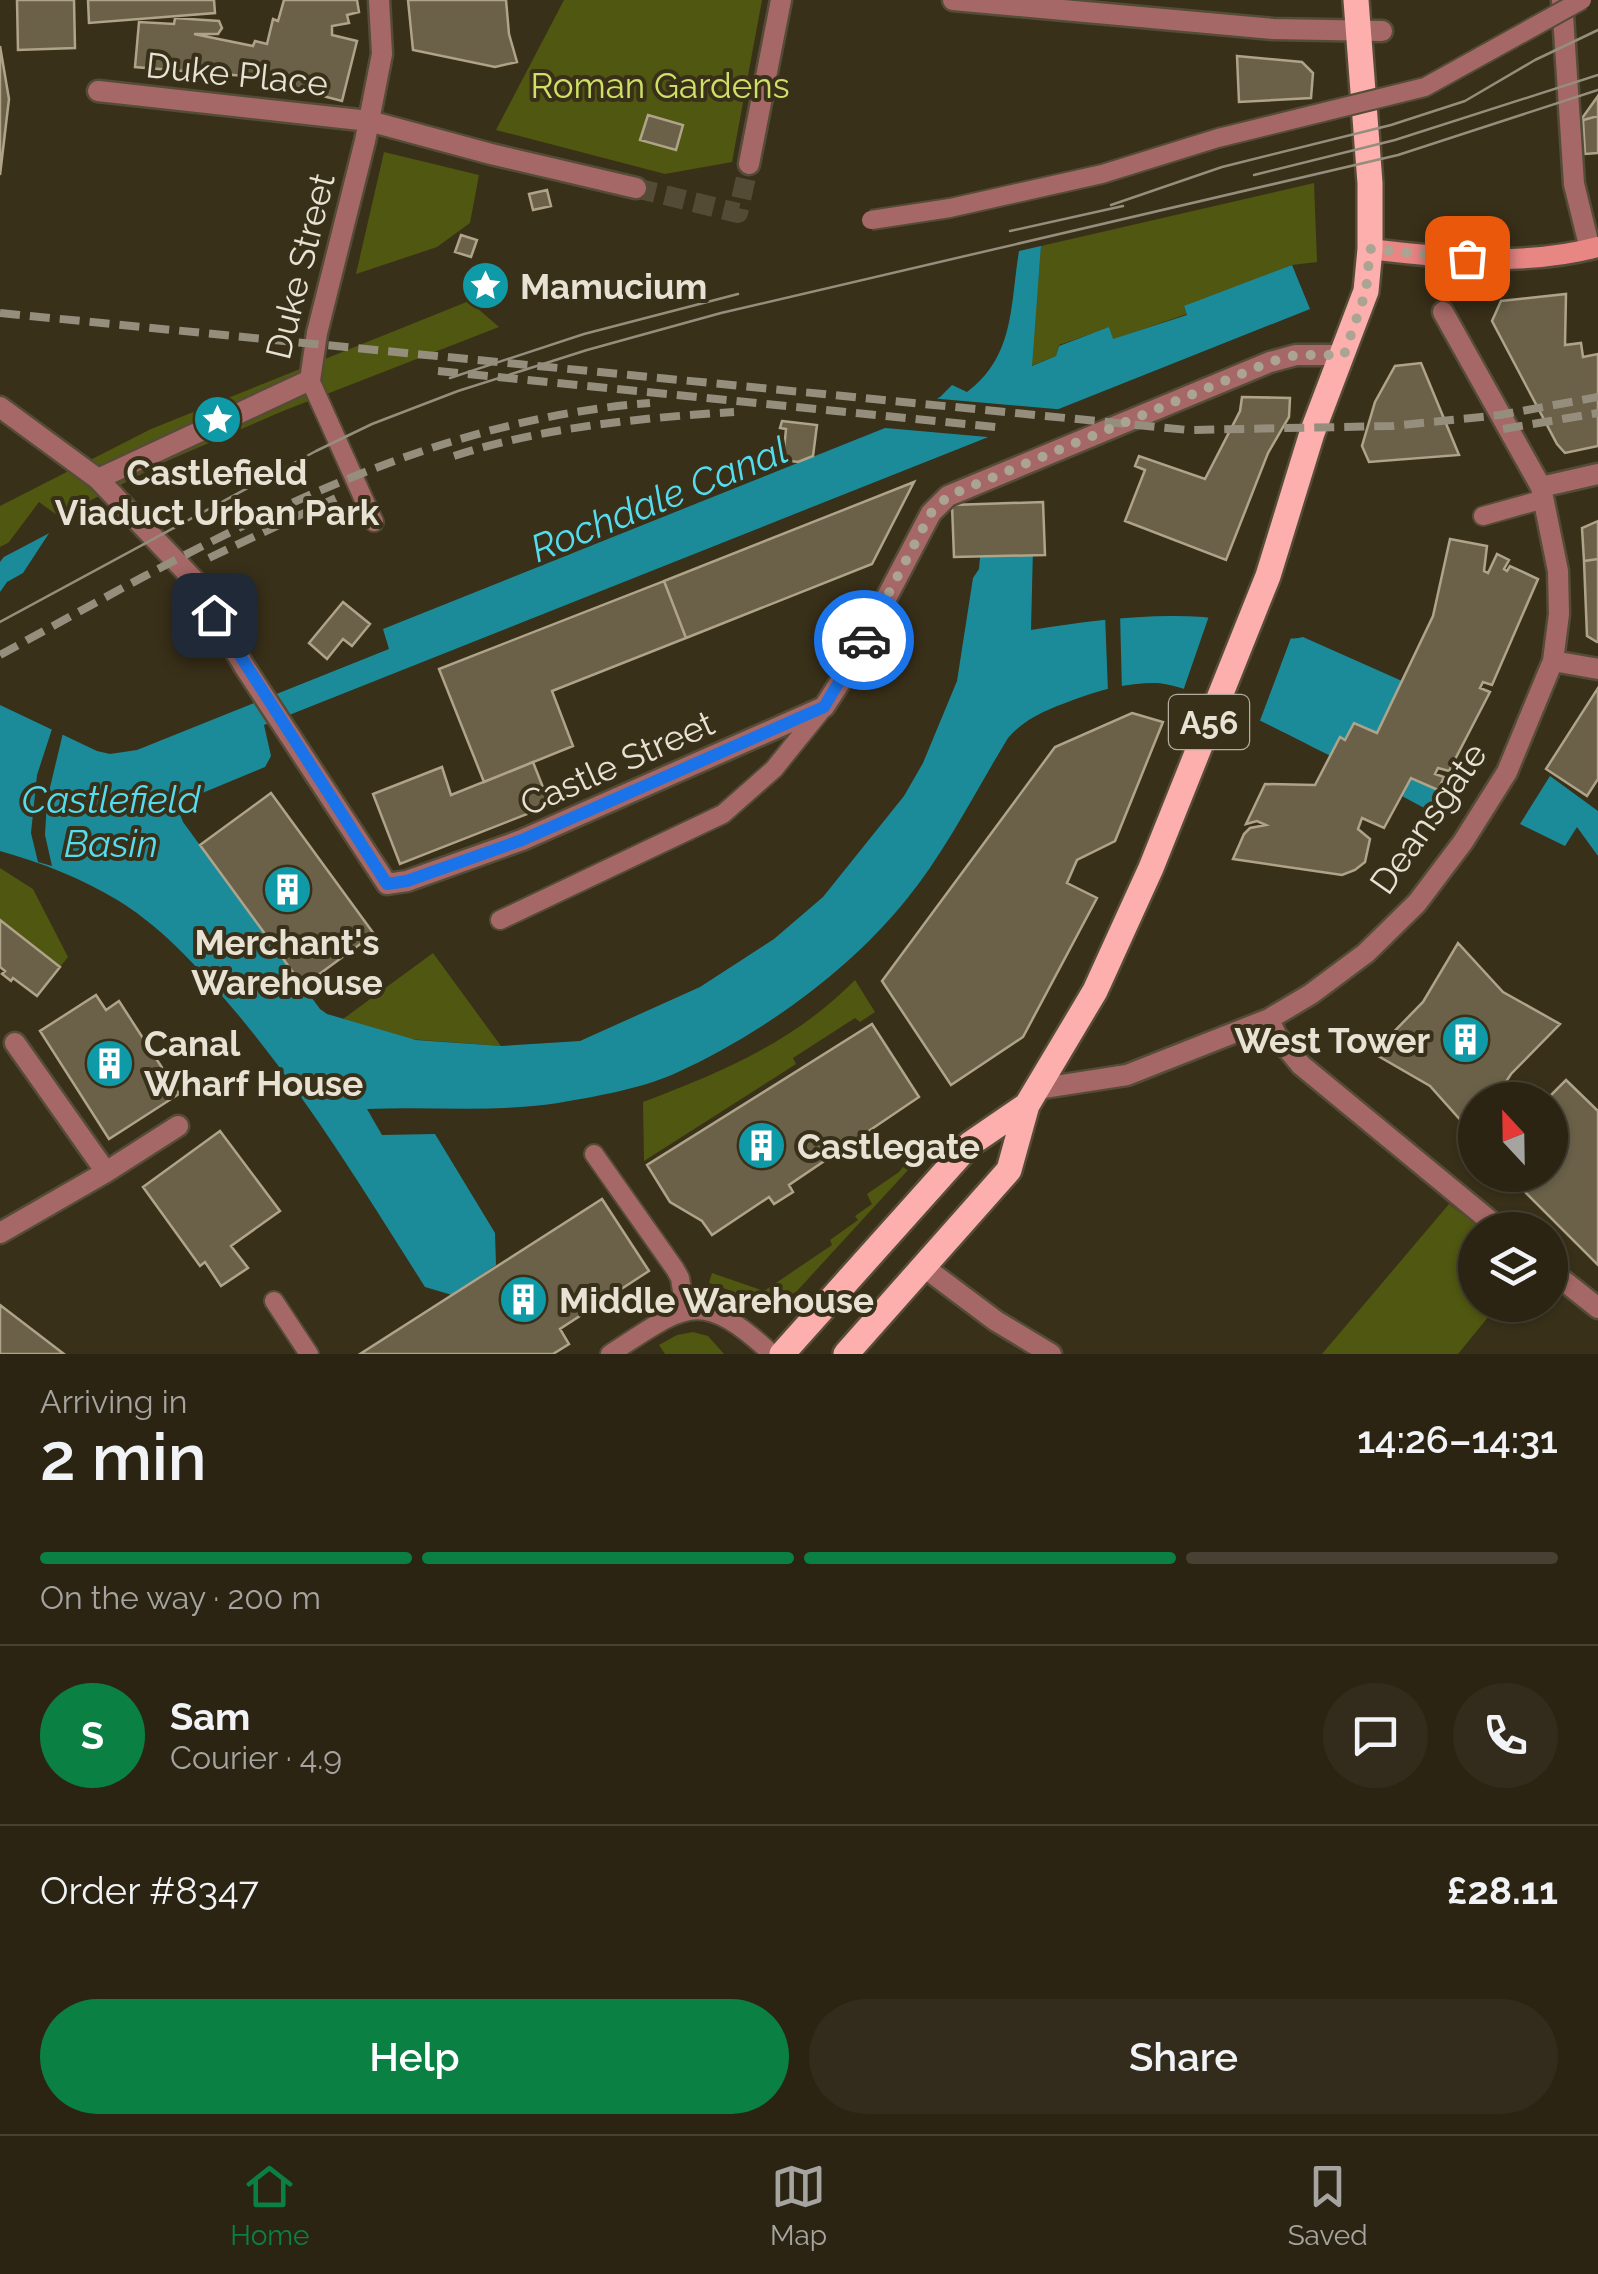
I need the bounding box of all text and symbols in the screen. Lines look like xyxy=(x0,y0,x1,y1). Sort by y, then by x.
street label: Duke Place xyxy=(144,44,330,104)
park label: Roman Gardens xyxy=(530,65,790,106)
street label: Duke Street xyxy=(257,169,343,363)
pin xyxy=(1425,216,1510,301)
icon: bag xyxy=(1440,231,1495,286)
place icon: Mamucium xyxy=(459,260,511,312)
place label: Mamucium xyxy=(520,266,707,307)
place icon: Castlefield Viaduct Urban Park xyxy=(191,394,243,446)
water label: Rochdale Canal xyxy=(524,427,794,571)
place label: Castlefield Viaduct Urban Park xyxy=(55,452,380,533)
pin xyxy=(172,573,257,658)
icon: home xyxy=(187,588,242,643)
courier xyxy=(814,590,914,690)
icon: car xyxy=(837,613,892,668)
road number: A56 xyxy=(1169,695,1249,749)
street label: Castle Street xyxy=(514,702,720,824)
street label: Deansgate xyxy=(1361,735,1495,901)
water label: Castlefield Basin xyxy=(21,777,202,866)
building icon: Merchant's Warehouse xyxy=(261,864,313,916)
place label: Merchant's Warehouse xyxy=(191,922,383,1003)
building icon: West Tower xyxy=(1439,1014,1491,1066)
place label: West Tower xyxy=(1235,1020,1430,1061)
place label: Canal Wharf House xyxy=(144,1023,363,1104)
building icon: Canal Wharf House xyxy=(83,1037,135,1089)
north arrow xyxy=(1458,1082,1568,1192)
map controls xyxy=(1458,1082,1568,1322)
building icon: Castlegate xyxy=(736,1120,788,1172)
place label: Castlegate xyxy=(797,1126,980,1167)
button: layers xyxy=(1458,1212,1568,1322)
building icon: Middle Warehouse xyxy=(498,1274,550,1326)
place label: Middle Warehouse xyxy=(559,1280,874,1321)
text: Arriving in xyxy=(40,1383,187,1420)
text: 14:26–14:31 xyxy=(1357,1417,1558,1462)
text: 2 min xyxy=(40,1419,207,1495)
text: On the way · 200 m xyxy=(40,1579,321,1616)
button: chat xyxy=(1323,1683,1428,1788)
button: phone xyxy=(1453,1683,1558,1788)
text: Sam xyxy=(170,1694,250,1739)
text: S xyxy=(81,1713,104,1758)
text: Courier · 4.9 xyxy=(170,1739,342,1776)
text: Order #8347 xyxy=(40,1868,259,1913)
text: £28.11 xyxy=(1447,1868,1558,1913)
button: Help xyxy=(40,1999,789,2114)
button: Share xyxy=(809,1999,1558,2114)
tab: Home xyxy=(230,2159,310,2252)
tab: Map xyxy=(770,2159,827,2252)
tab: Saved xyxy=(1288,2159,1368,2252)

